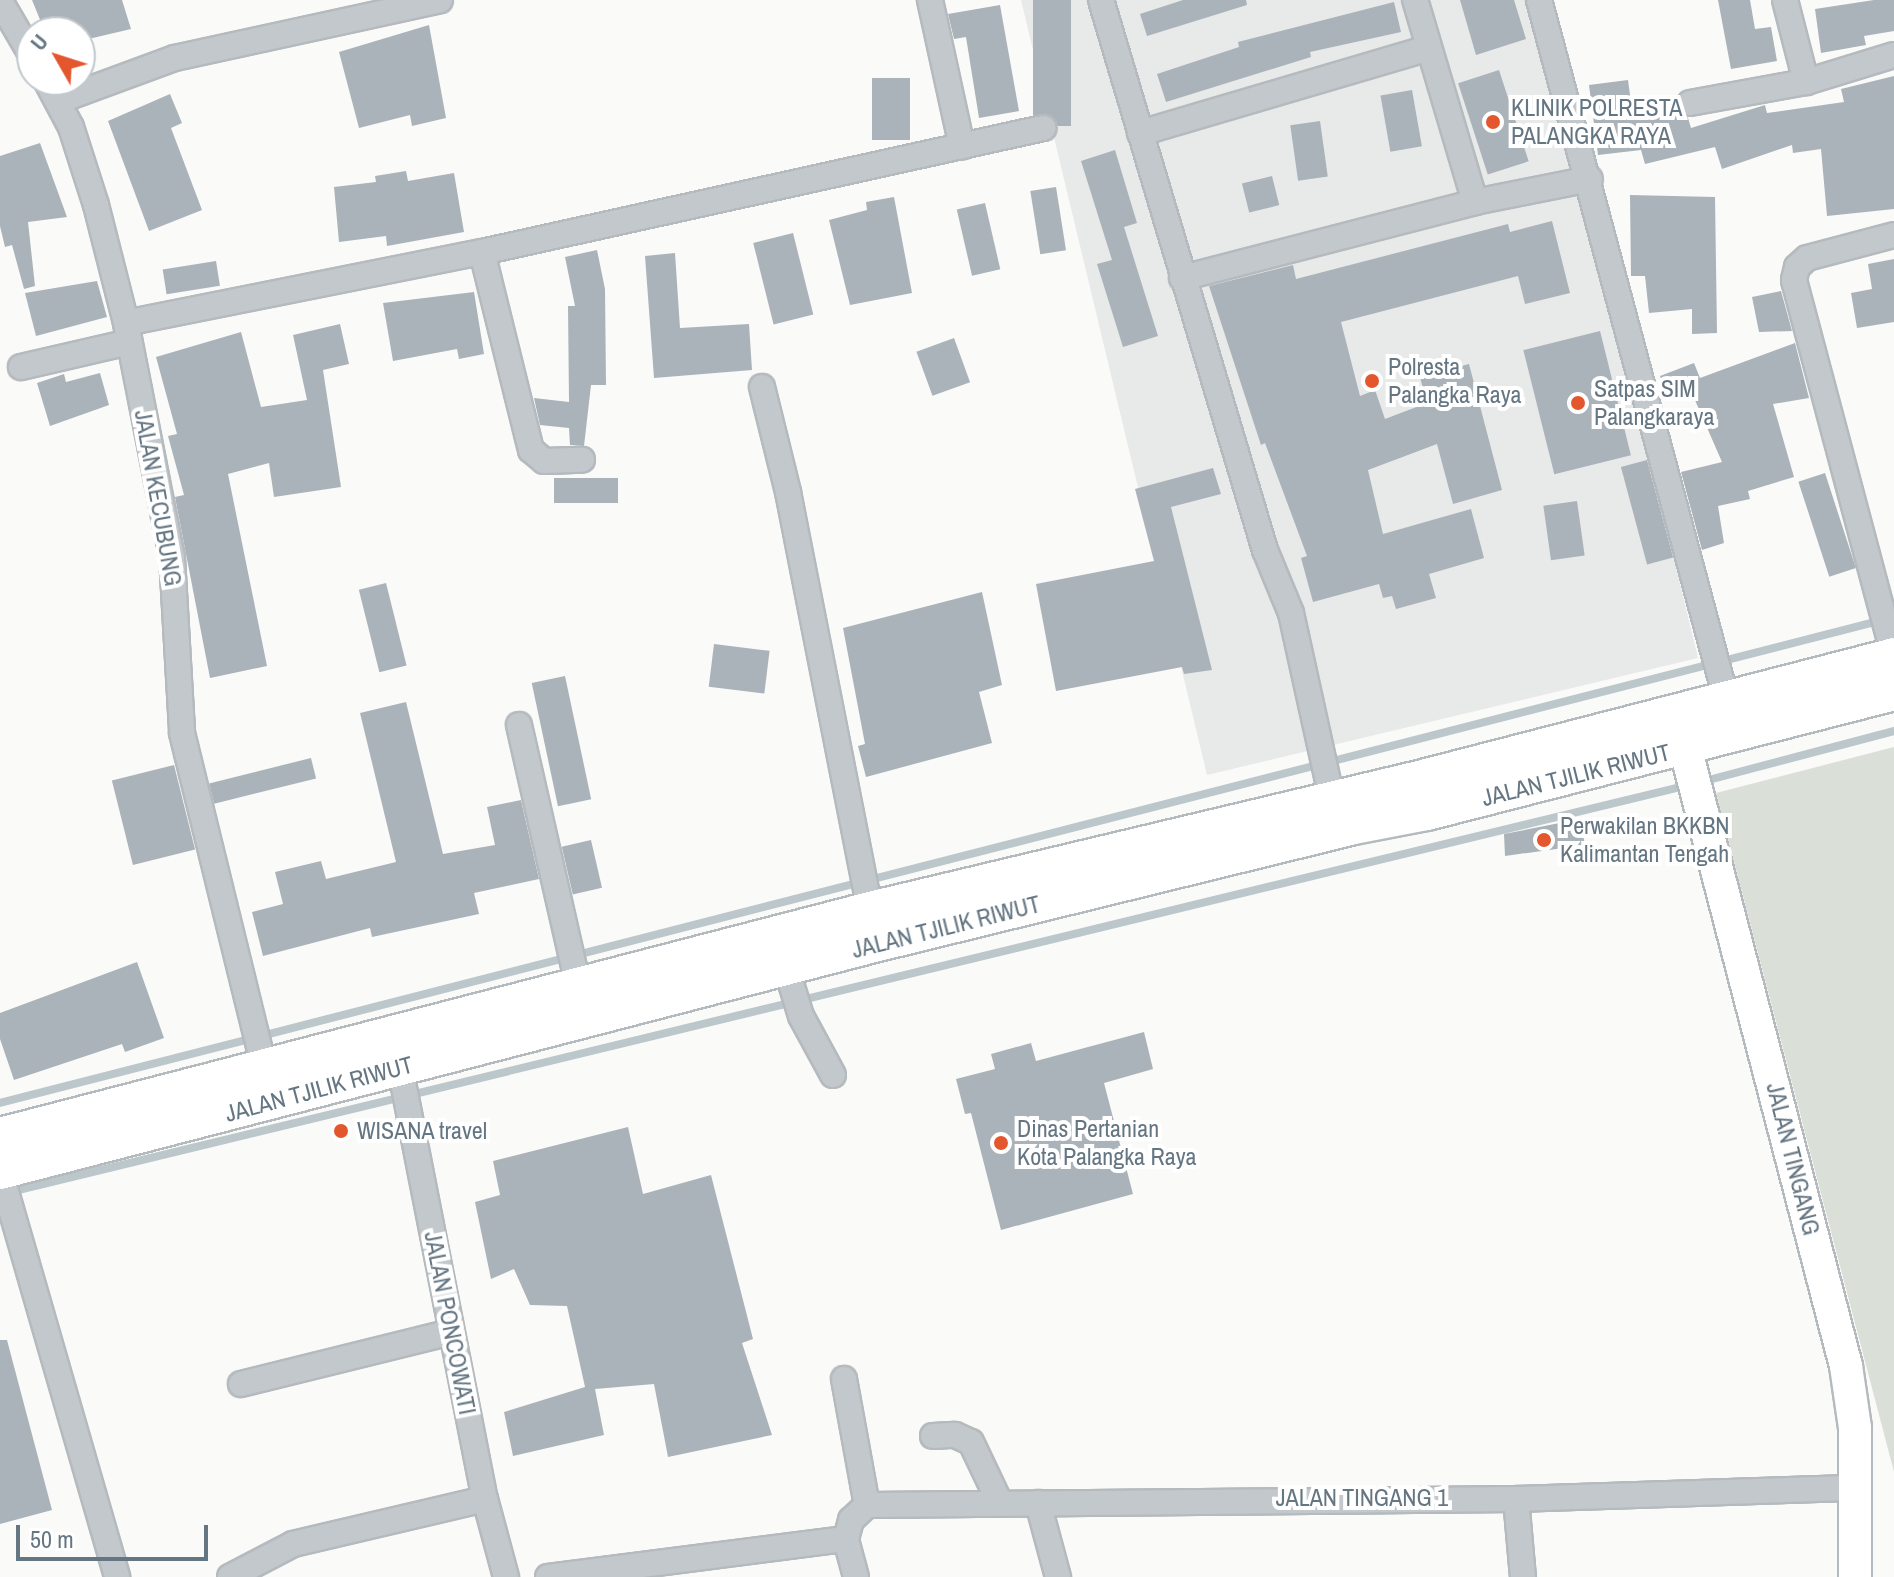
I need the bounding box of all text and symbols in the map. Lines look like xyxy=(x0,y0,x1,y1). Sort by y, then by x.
north arrow xyxy=(16,16,96,96)
text: U xyxy=(23,28,55,57)
place label: KLINIK POLRESTA PALANGKA RAYA xyxy=(1511,94,1682,150)
marker: KLINIK POLRESTA PALANGKA RAYA xyxy=(1482,111,1504,133)
place label: Polresta Palangka Raya xyxy=(1388,353,1521,409)
marker: Polresta Palangka Raya xyxy=(1363,372,1381,390)
place label: Satpas SIM Palangkaraya xyxy=(1594,375,1714,431)
marker: Satpas SIM Palangkaraya xyxy=(1569,394,1587,412)
street label: JALAN KECUBUNG xyxy=(128,408,188,588)
street label: JALAN TJILIK RIWUT xyxy=(1479,738,1673,812)
place label: Perwakilan BKKBN Kalimantan Tengah xyxy=(1560,812,1730,868)
marker: Perwakilan BKKBN Kalimantan Tengah xyxy=(1535,831,1553,849)
street label: JALAN TJILIK RIWUT xyxy=(849,890,1043,964)
street label: JALAN TJILIK RIWUT xyxy=(222,1050,416,1128)
street label: JALAN TINGANG xyxy=(1760,1080,1826,1238)
place label: Dinas Pertanian Kota Palangka Raya xyxy=(1017,1115,1196,1171)
place label: WISANA travel xyxy=(357,1117,488,1145)
marker: WISANA travel xyxy=(332,1122,350,1140)
marker: Dinas Pertanian Kota Palangka Raya xyxy=(992,1134,1010,1152)
street label: JALAN PONCOWATI xyxy=(418,1229,482,1417)
street label: JALAN TINGANG 1 xyxy=(1276,1484,1448,1512)
scale bar xyxy=(20,1509,212,1559)
text: 50 m xyxy=(30,1523,74,1555)

